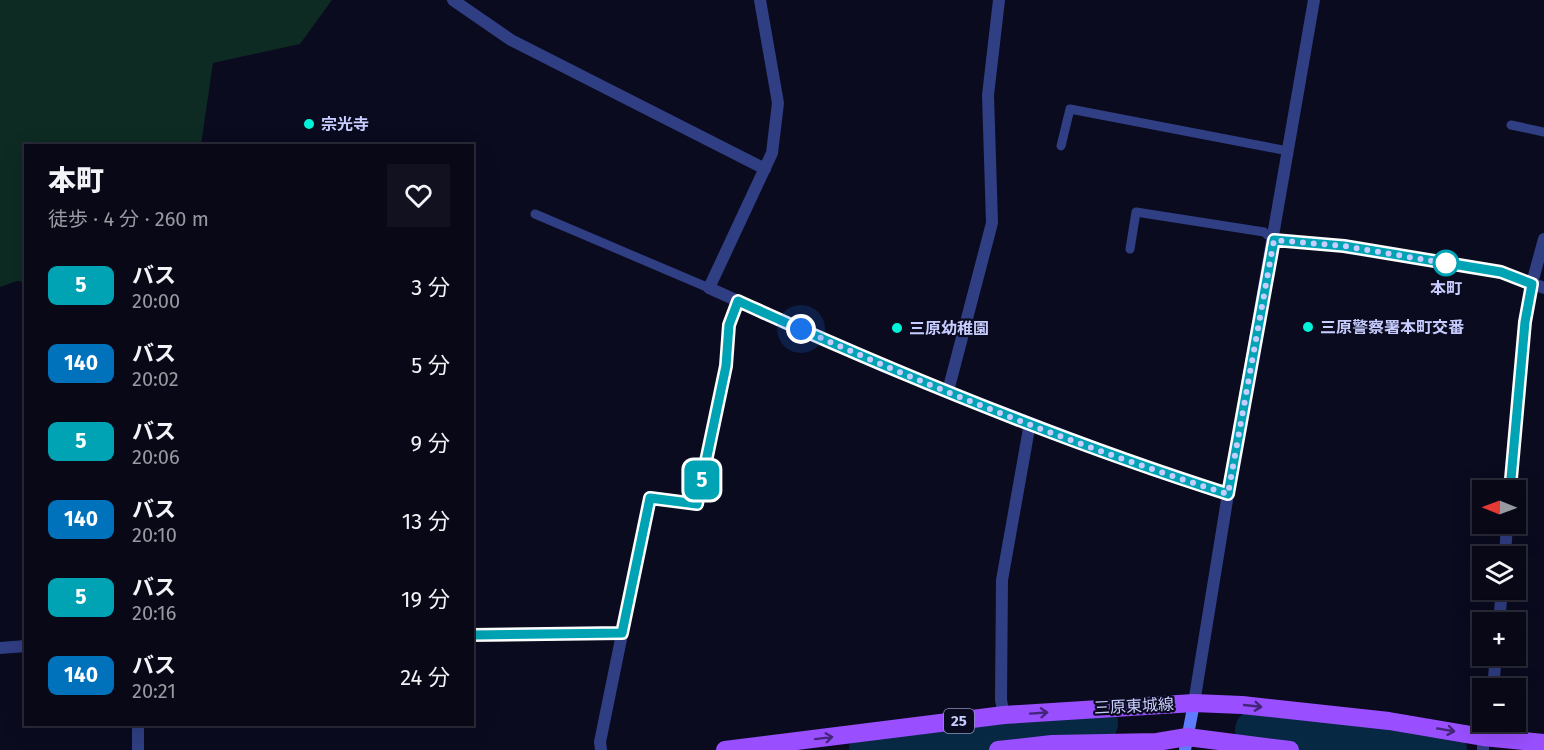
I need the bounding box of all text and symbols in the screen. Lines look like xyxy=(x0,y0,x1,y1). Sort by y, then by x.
place label: 宗光寺 xyxy=(321,115,369,134)
marker: 宗光寺 xyxy=(302,117,316,131)
text: 本町 xyxy=(48,164,104,197)
button: heart xyxy=(387,164,450,227)
text: 徒歩 · 4 分 · 260 m xyxy=(48,207,209,231)
marker: 本町 xyxy=(1433,250,1459,276)
text: バス xyxy=(132,262,176,289)
text: 5 xyxy=(75,272,87,298)
text: 3 分 xyxy=(411,274,450,301)
place label: 本町 xyxy=(1430,279,1462,298)
text: 20:00 xyxy=(132,289,180,313)
your location xyxy=(786,314,816,344)
place label: 三原警察署本町交番 xyxy=(1320,318,1464,337)
place label: 三原幼稚園 xyxy=(909,319,989,338)
marker: 三原警察署本町交番 xyxy=(1301,320,1315,334)
marker: 三原幼稚園 xyxy=(890,321,904,335)
text: バス xyxy=(132,340,176,367)
text: 140 xyxy=(64,350,98,376)
text: 5 分 xyxy=(411,352,450,379)
text: 20:02 xyxy=(132,367,179,391)
text: バス xyxy=(132,418,176,445)
text: 5 xyxy=(75,428,87,454)
text: 9 分 xyxy=(411,430,450,457)
text: 20:06 xyxy=(132,445,180,469)
line badge: 5 xyxy=(682,460,722,500)
text: 5 xyxy=(696,467,708,493)
north arrow xyxy=(1472,480,1526,534)
map controls xyxy=(1472,480,1526,732)
text: バス xyxy=(132,496,176,523)
text: 140 xyxy=(64,506,98,532)
text: 13 分 xyxy=(402,508,450,535)
text: 20:10 xyxy=(132,523,177,547)
button: layers xyxy=(1472,546,1526,600)
text: バス xyxy=(132,574,176,601)
text: 5 xyxy=(75,584,87,610)
text: 19 分 xyxy=(401,586,450,613)
text: 20:16 xyxy=(132,601,176,625)
button: + xyxy=(1472,612,1526,666)
text: バス xyxy=(132,652,176,679)
text: 140 xyxy=(64,662,98,688)
text: 24 分 xyxy=(400,664,450,691)
button: − xyxy=(1472,678,1526,732)
text: 20:21 xyxy=(132,679,176,703)
street label: 三原東城線 xyxy=(1094,694,1174,718)
one-way arrow xyxy=(1242,701,1262,712)
one-way arrow xyxy=(1028,707,1048,718)
road number: 25 xyxy=(944,709,974,733)
one-way arrow xyxy=(1436,725,1455,736)
one-way arrow xyxy=(814,732,834,743)

